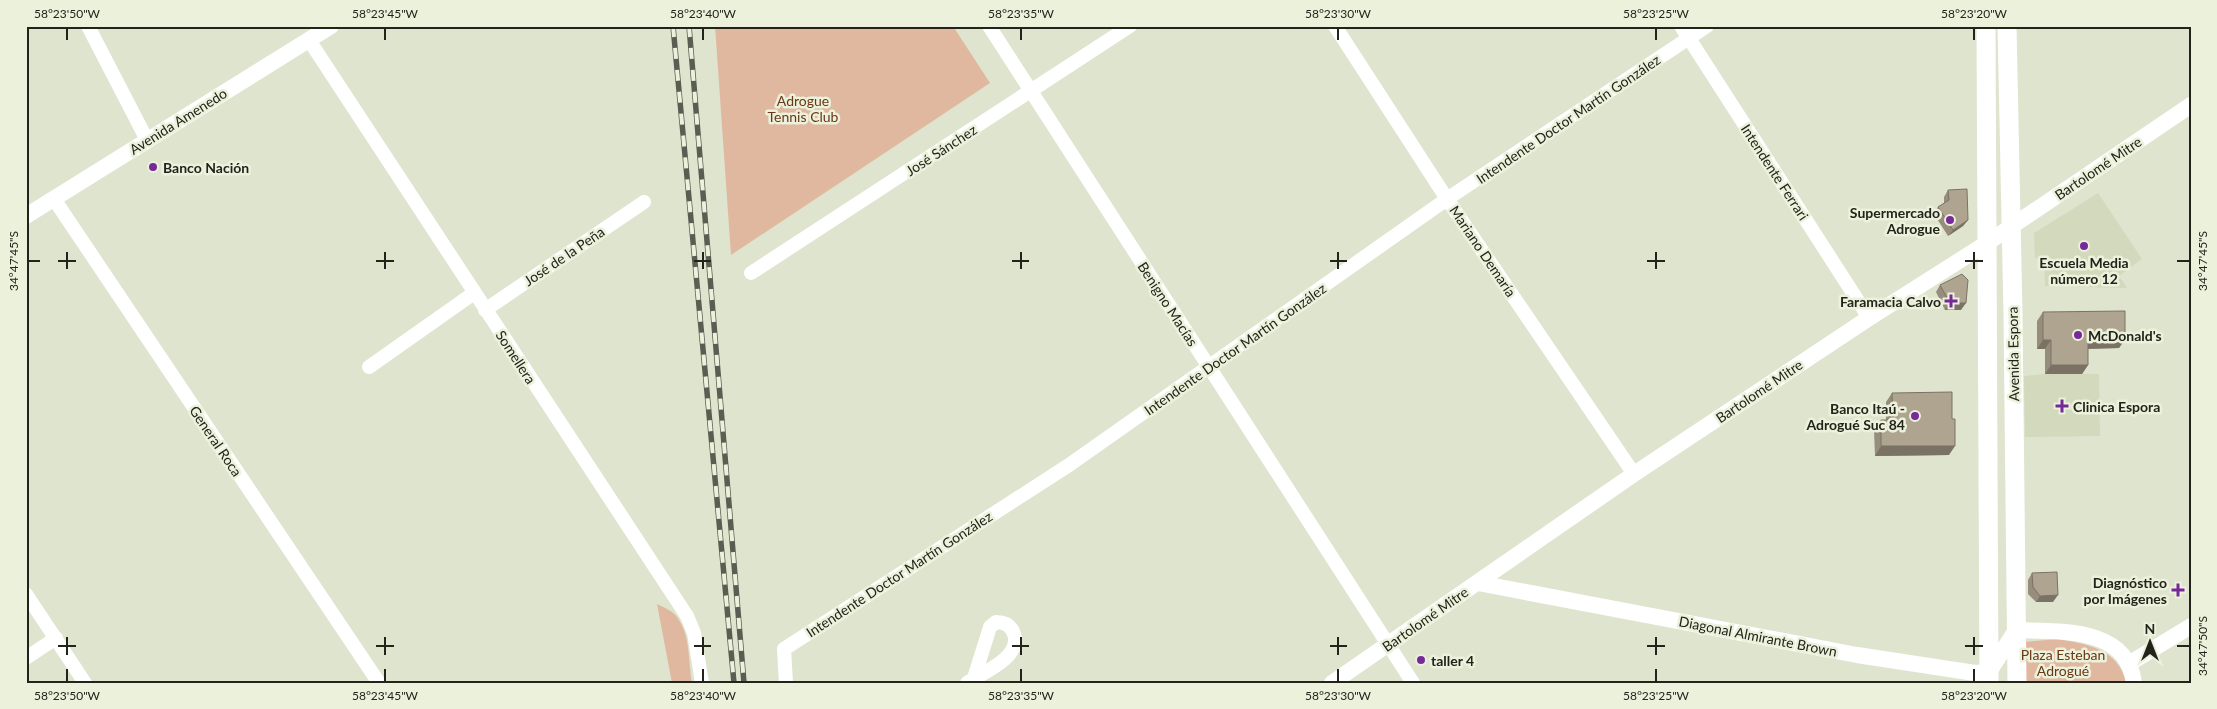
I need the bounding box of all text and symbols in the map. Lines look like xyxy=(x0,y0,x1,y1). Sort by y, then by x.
text: 58°23'50"W xyxy=(34,6,101,21)
text: 58°23'45"W xyxy=(352,6,419,21)
text: 58°23'40"W xyxy=(670,6,737,21)
text: 58°23'35"W xyxy=(988,6,1055,21)
text: 58°23'30"W xyxy=(1305,6,1372,21)
text: 58°23'25"W xyxy=(1623,6,1690,21)
text: 58°23'20"W xyxy=(1941,6,2008,21)
street label: Intendente Doctor Martín González xyxy=(1473,51,1663,187)
street label: Avenida Amenedo xyxy=(126,84,230,158)
park label: Adrogue Tennis Club xyxy=(768,92,839,125)
street label: José Sánchez xyxy=(902,121,980,179)
street label: Intendente Ferrari xyxy=(1738,121,1812,223)
street label: Bartolomé Mitre xyxy=(2051,133,2145,203)
place label: Banco Nación xyxy=(163,159,249,176)
marker: Banco Nación xyxy=(147,161,159,173)
street label: Mariano Demaría xyxy=(1446,202,1520,300)
place label: Supermercado Adrogue xyxy=(1850,204,1941,237)
marker: Supermercado Adrogue xyxy=(1944,214,1956,226)
street label: José de la Peña xyxy=(520,223,608,289)
text: 34°47'45"S xyxy=(6,231,21,291)
text: 34°47'45"S xyxy=(2195,231,2210,291)
marker: Escuela Media número 12 xyxy=(2078,240,2090,252)
place label: Escuela Media número 12 xyxy=(2039,254,2129,287)
street label: Benigno Macías xyxy=(1134,259,1202,349)
street label: Intendente Doctor Martín González xyxy=(1141,279,1329,419)
place label: Faramacia Calvo xyxy=(1840,293,1941,310)
marker: Faramacia Calvo xyxy=(1945,295,1957,307)
street label: Avenida Espora xyxy=(2004,306,2022,401)
street label: Somellera xyxy=(492,327,540,387)
place label: McDonald's xyxy=(2088,327,2162,344)
marker: McDonald's xyxy=(2072,329,2084,341)
street label: Bartolomé Mitre xyxy=(1712,356,1806,426)
place label: Clinica Espora xyxy=(2073,398,2160,415)
marker: Clinica Espora xyxy=(2055,399,2069,413)
place label: Banco Itaú - Adrogué Suc 84 xyxy=(1805,400,1905,433)
street label: General Roca xyxy=(186,402,246,480)
marker: Banco Itaú - Adrogué Suc 84 xyxy=(1909,410,1921,422)
street label: Intendente Doctor Martín González xyxy=(803,507,995,641)
place label: Diagnóstico por Imágenes xyxy=(2084,574,2167,607)
street label: Bartolomé Mitre xyxy=(1379,583,1471,655)
marker: Diagnóstico por Imágenes xyxy=(2171,583,2185,597)
street label: Diagonal Almirante Brown xyxy=(1677,612,1839,660)
north arrow xyxy=(2124,616,2174,666)
text: 34°47'50"S xyxy=(2195,616,2210,676)
text: N xyxy=(2145,620,2155,637)
park label: Plaza Esteban Adrogué xyxy=(2021,646,2105,679)
place label: taller 4 xyxy=(1431,652,1474,669)
marker: taller 4 xyxy=(1415,654,1427,666)
text: 58°23'50"W xyxy=(34,688,101,703)
text: 58°23'45"W xyxy=(352,688,419,703)
text: 58°23'40"W xyxy=(670,688,737,703)
text: 58°23'35"W xyxy=(988,688,1055,703)
text: 58°23'30"W xyxy=(1305,688,1372,703)
text: 58°23'25"W xyxy=(1623,688,1690,703)
text: 58°23'20"W xyxy=(1941,688,2008,703)

